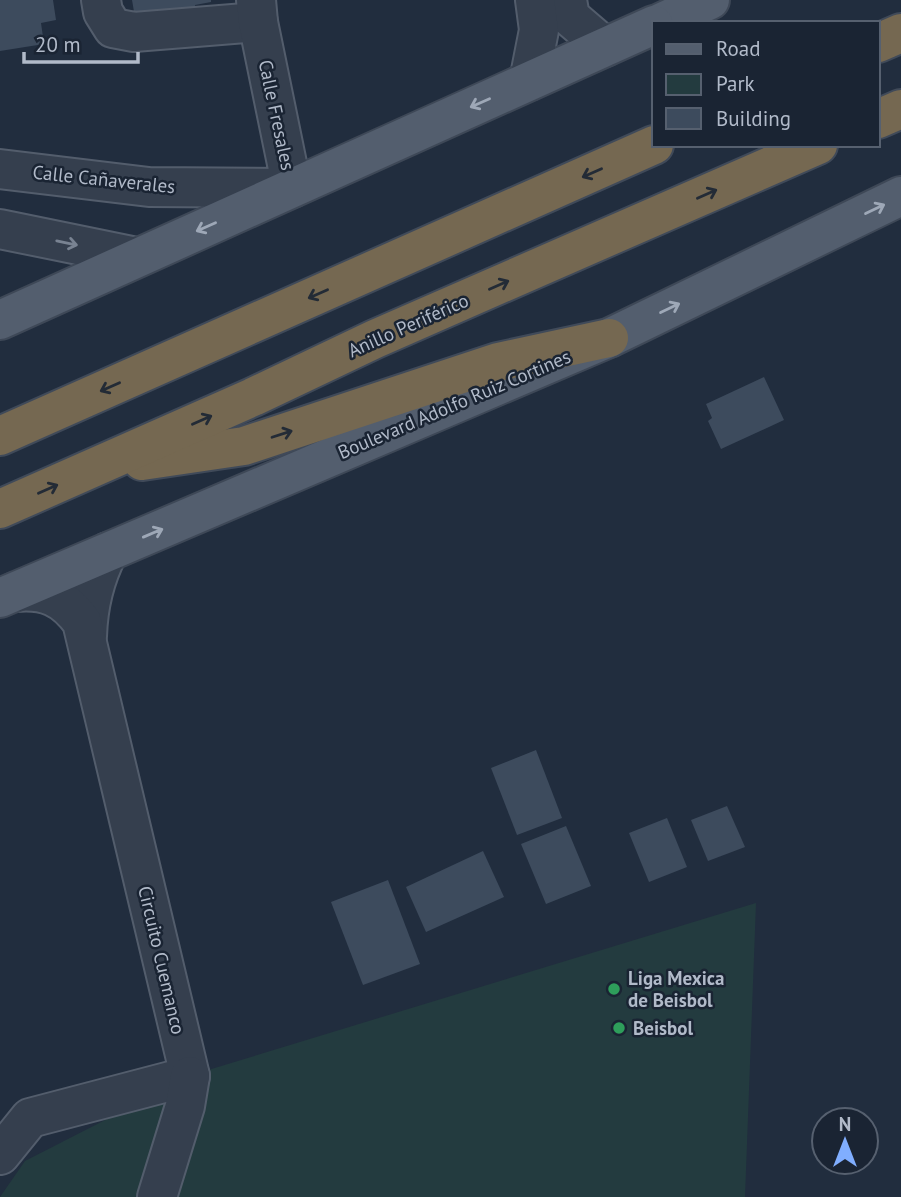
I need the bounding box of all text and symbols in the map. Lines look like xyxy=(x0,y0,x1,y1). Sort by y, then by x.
scale bar xyxy=(24,21,138,65)
legend xyxy=(652,21,880,147)
text: 20 m xyxy=(35,31,81,58)
text: Road xyxy=(716,35,760,62)
street label: Calle Fresales xyxy=(254,58,300,172)
text: Park xyxy=(716,70,755,97)
one-way arrow xyxy=(470,97,491,110)
text: Building xyxy=(716,105,791,132)
street label: Calle Cañaverales xyxy=(32,160,176,198)
one-way arrow xyxy=(582,167,603,180)
one-way arrow xyxy=(696,187,717,200)
one-way arrow xyxy=(864,202,885,215)
one-way arrow xyxy=(196,221,217,234)
one-way arrow xyxy=(55,236,78,250)
one-way arrow xyxy=(487,278,509,291)
one-way arrow xyxy=(308,288,329,301)
street label: Anillo Periférico xyxy=(344,288,472,362)
one-way arrow xyxy=(659,301,680,315)
street label: Boulevard Adolfo Ruiz Cortines xyxy=(334,344,574,464)
one-way arrow xyxy=(100,381,121,394)
one-way arrow xyxy=(191,413,213,426)
one-way arrow xyxy=(271,427,293,439)
one-way arrow xyxy=(36,481,58,494)
one-way arrow xyxy=(142,525,163,538)
street label: Circuito Cuemanco xyxy=(133,883,191,1037)
place label: Liga Mexica de Beisbol xyxy=(628,966,724,1012)
marker: Liga Mexica de Beisbol xyxy=(606,981,622,997)
place label: Beisbol xyxy=(633,1016,693,1040)
marker: Beisbol xyxy=(611,1020,627,1036)
north arrow xyxy=(810,1106,880,1176)
text: N xyxy=(839,1112,851,1136)

